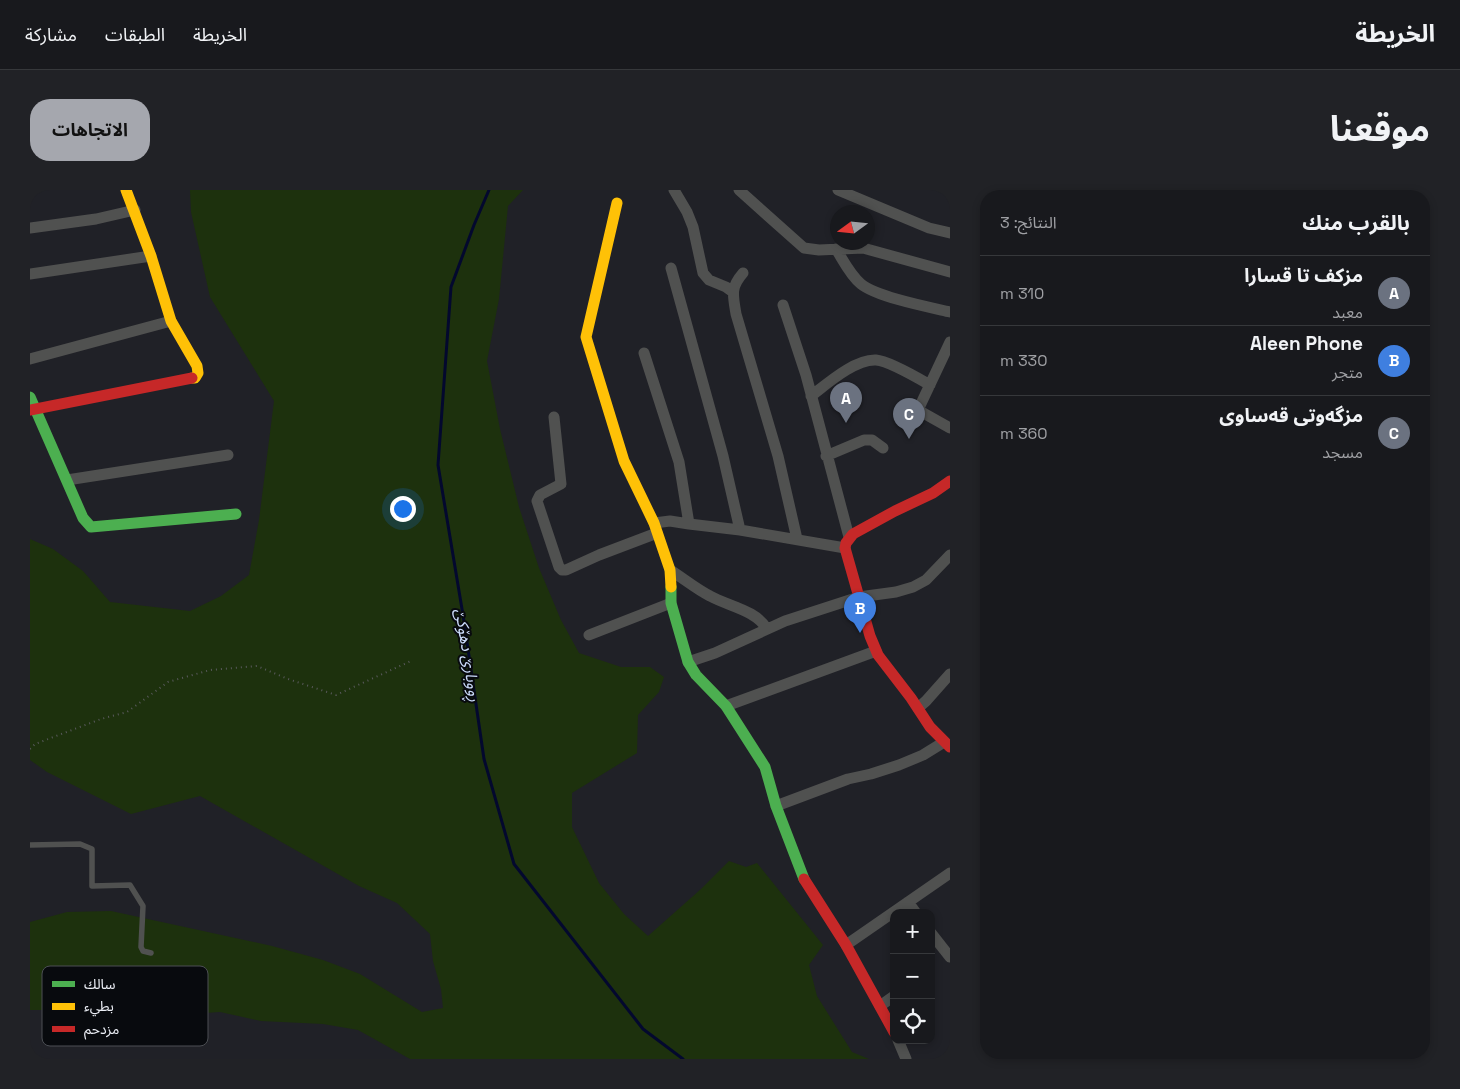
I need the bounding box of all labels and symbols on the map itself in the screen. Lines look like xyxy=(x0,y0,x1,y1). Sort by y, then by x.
north arrow xyxy=(830,205,875,250)
pin: A xyxy=(830,382,862,423)
pin: C xyxy=(893,398,925,439)
your location xyxy=(390,496,416,522)
pin: B xyxy=(844,592,876,633)
water label: ڕووبارێ دهۆكێ xyxy=(447,607,486,704)
legend xyxy=(42,966,208,1046)
text: سالك xyxy=(84,975,116,993)
text: بطيء xyxy=(84,997,114,1017)
text: مزدحم xyxy=(84,1020,119,1040)

